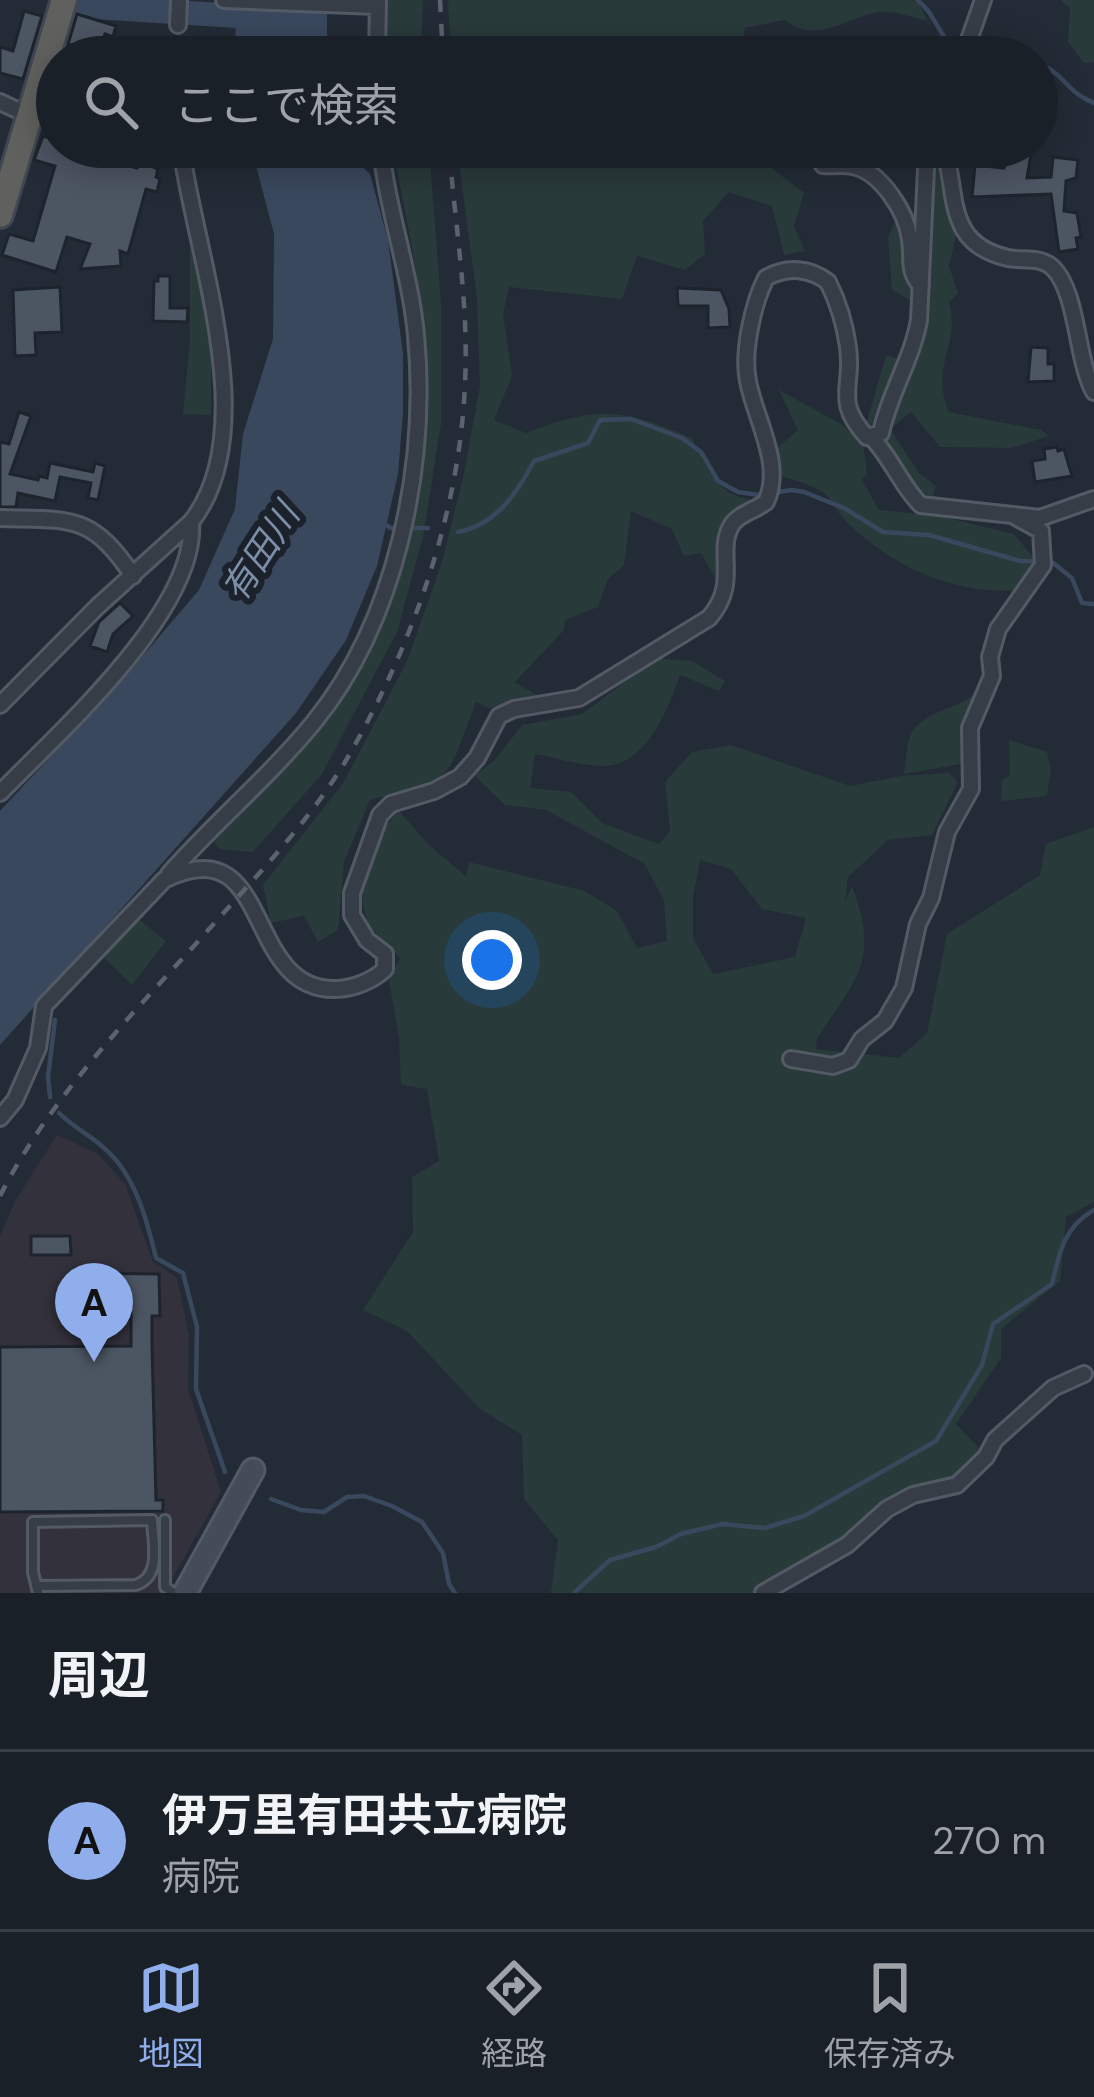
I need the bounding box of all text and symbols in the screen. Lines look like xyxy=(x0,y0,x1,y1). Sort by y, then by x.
search box xyxy=(36,36,1058,168)
icon: search xyxy=(78,69,144,135)
text: ここで検索 xyxy=(174,76,399,135)
water label: 有田川 xyxy=(211,491,312,610)
your location xyxy=(462,930,522,990)
pin: A xyxy=(55,1263,133,1362)
text: 周辺 xyxy=(48,1642,150,1709)
text: 伊万里有田共立病院 xyxy=(162,1786,567,1845)
text: A xyxy=(73,1815,101,1866)
text: 270 m xyxy=(932,1815,1046,1866)
text: 病院 xyxy=(162,1851,240,1902)
tab: 地図 xyxy=(138,1955,204,2075)
tab: 経路 xyxy=(481,1955,547,2075)
tab: 保存済み xyxy=(824,1955,956,2075)

